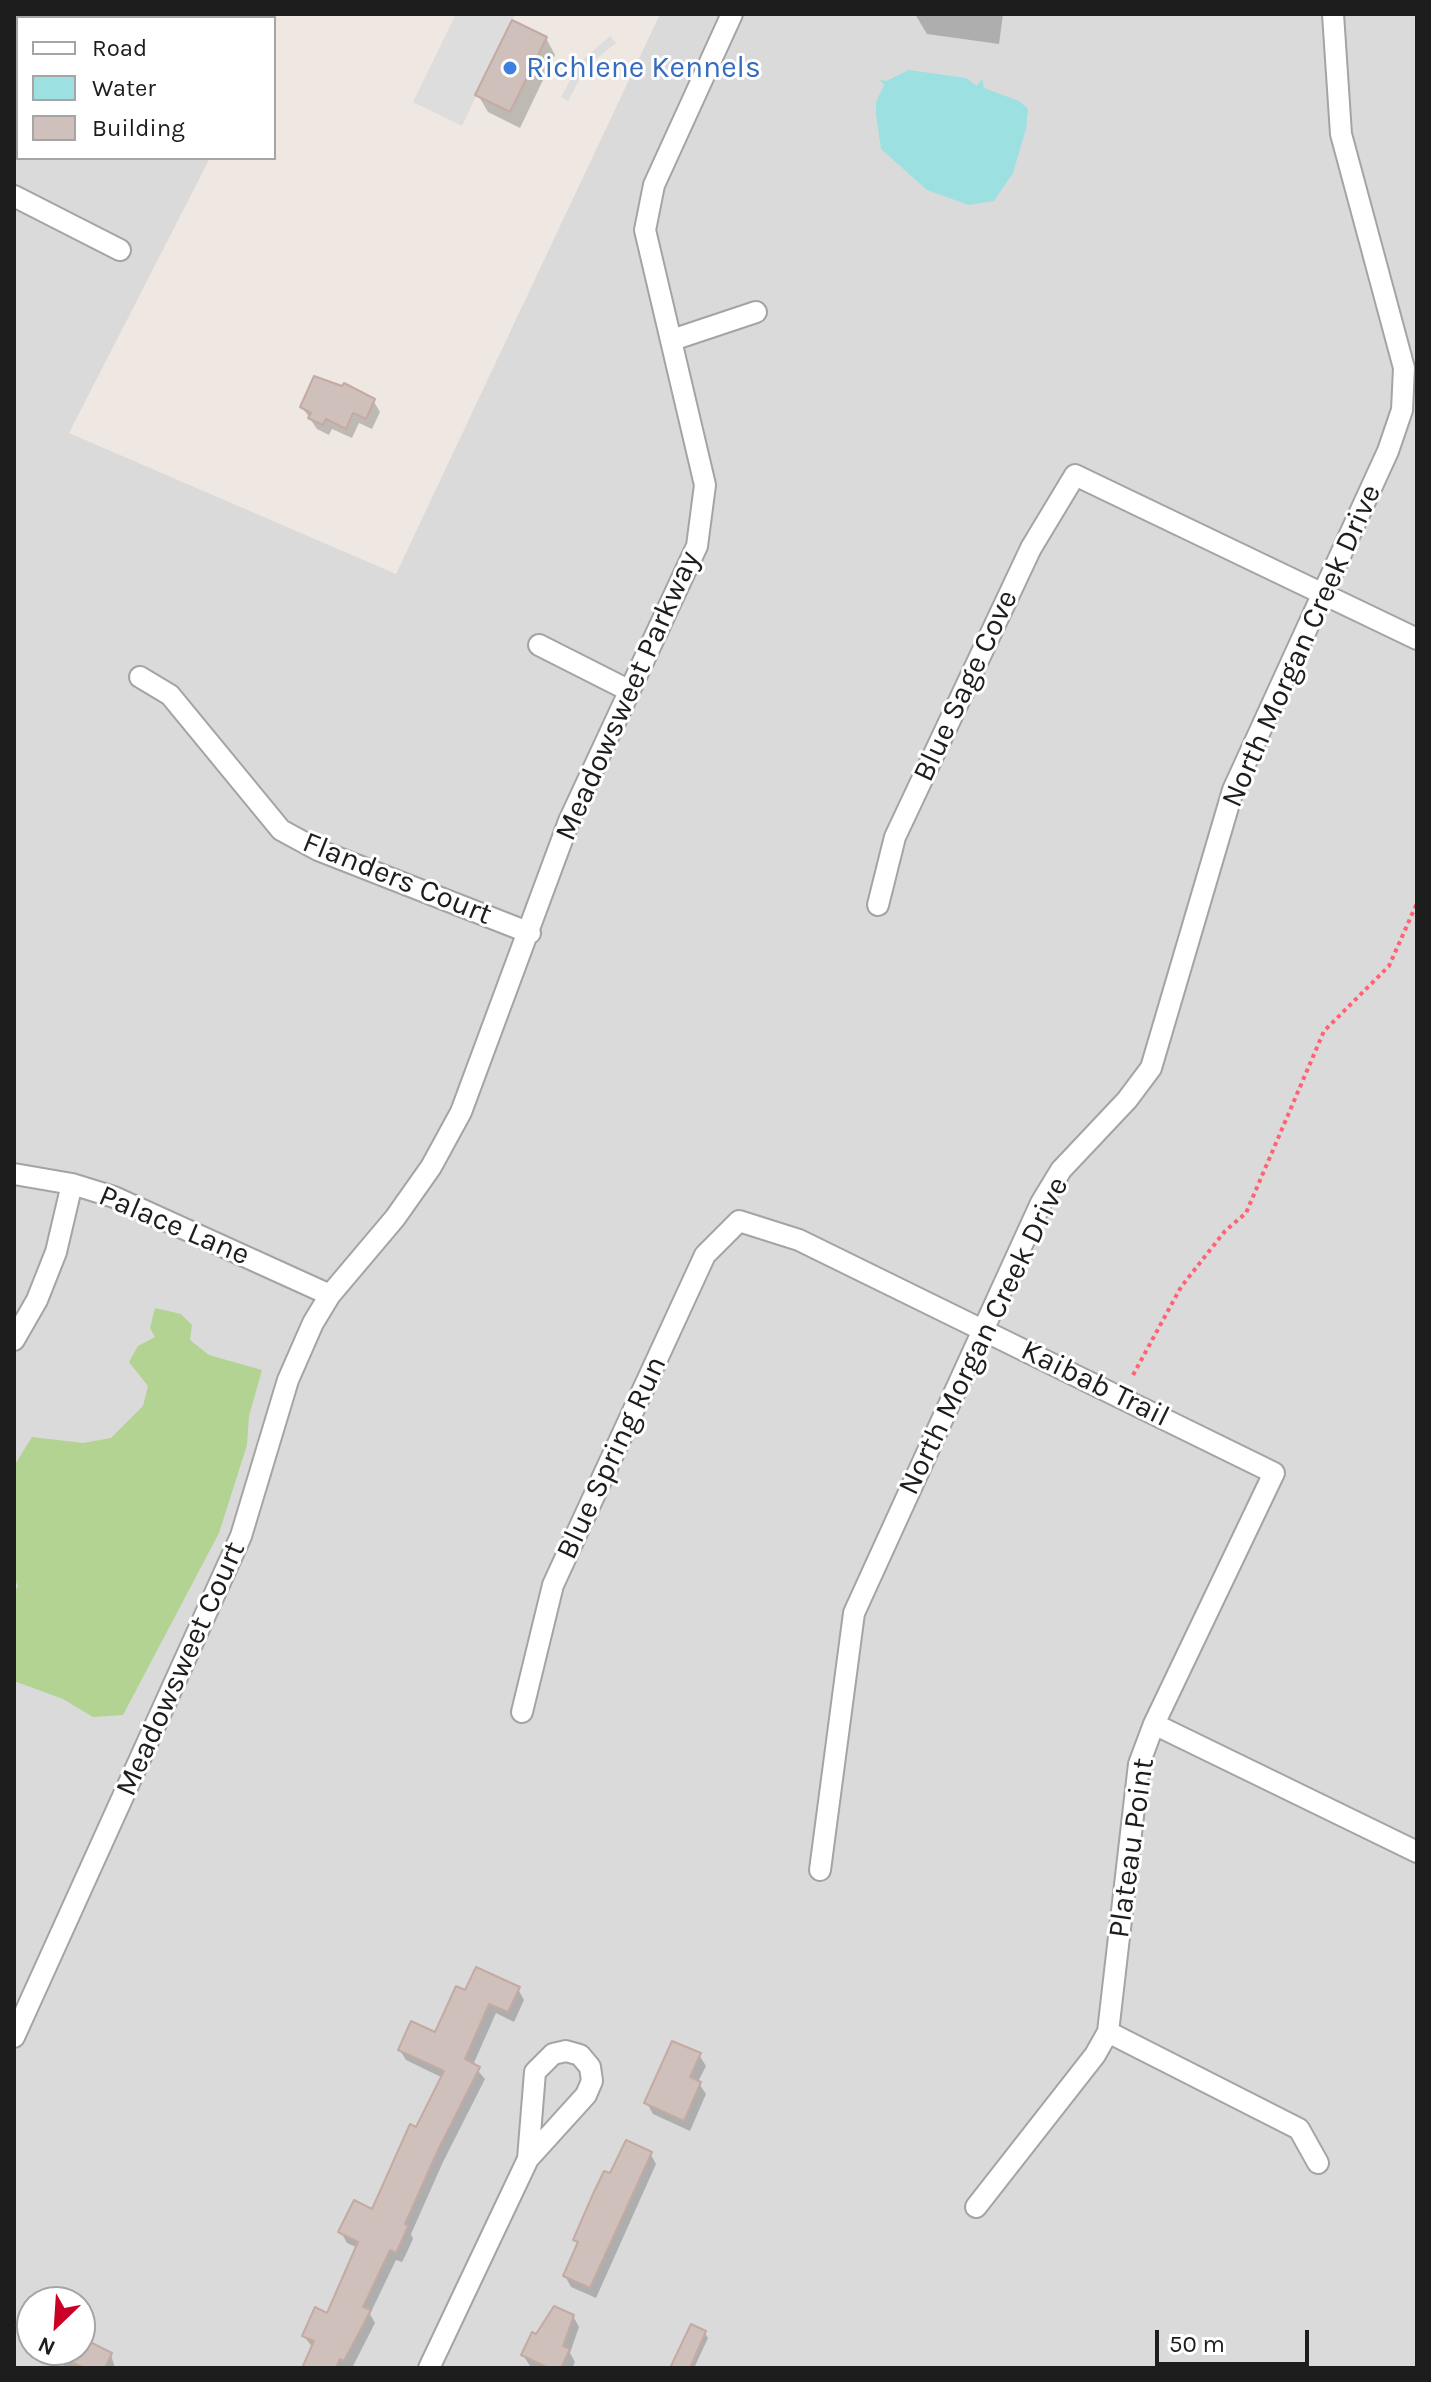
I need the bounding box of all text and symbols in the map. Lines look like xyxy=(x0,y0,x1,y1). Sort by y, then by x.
legend xyxy=(16,16,276,160)
text: Road xyxy=(92,34,147,62)
place label: Richlene Kennels xyxy=(526,50,761,86)
marker: Richlene Kennels xyxy=(501,59,519,77)
text: Water xyxy=(92,74,156,102)
text: Building xyxy=(92,114,185,142)
street label: North Morgan Creek Drive xyxy=(1215,479,1389,813)
street label: Meadowsweet Parkway xyxy=(548,546,708,846)
street label: Blue Sage Cove xyxy=(906,585,1026,787)
street label: Flanders Court xyxy=(297,825,497,933)
street label: North Morgan Creek Drive xyxy=(891,1171,1077,1501)
street label: Palace Lane xyxy=(93,1178,255,1274)
street label: Kaibab Trail xyxy=(1015,1333,1175,1435)
street label: Blue Spring Run xyxy=(549,1351,675,1565)
street label: Meadowsweet Court xyxy=(109,1536,253,1802)
street label: Plateau Point xyxy=(1102,1756,1162,1940)
north arrow xyxy=(16,2286,96,2366)
scale bar xyxy=(1159,2314,1313,2364)
text: 50 m xyxy=(1169,2330,1225,2358)
text: N xyxy=(34,2331,59,2361)

